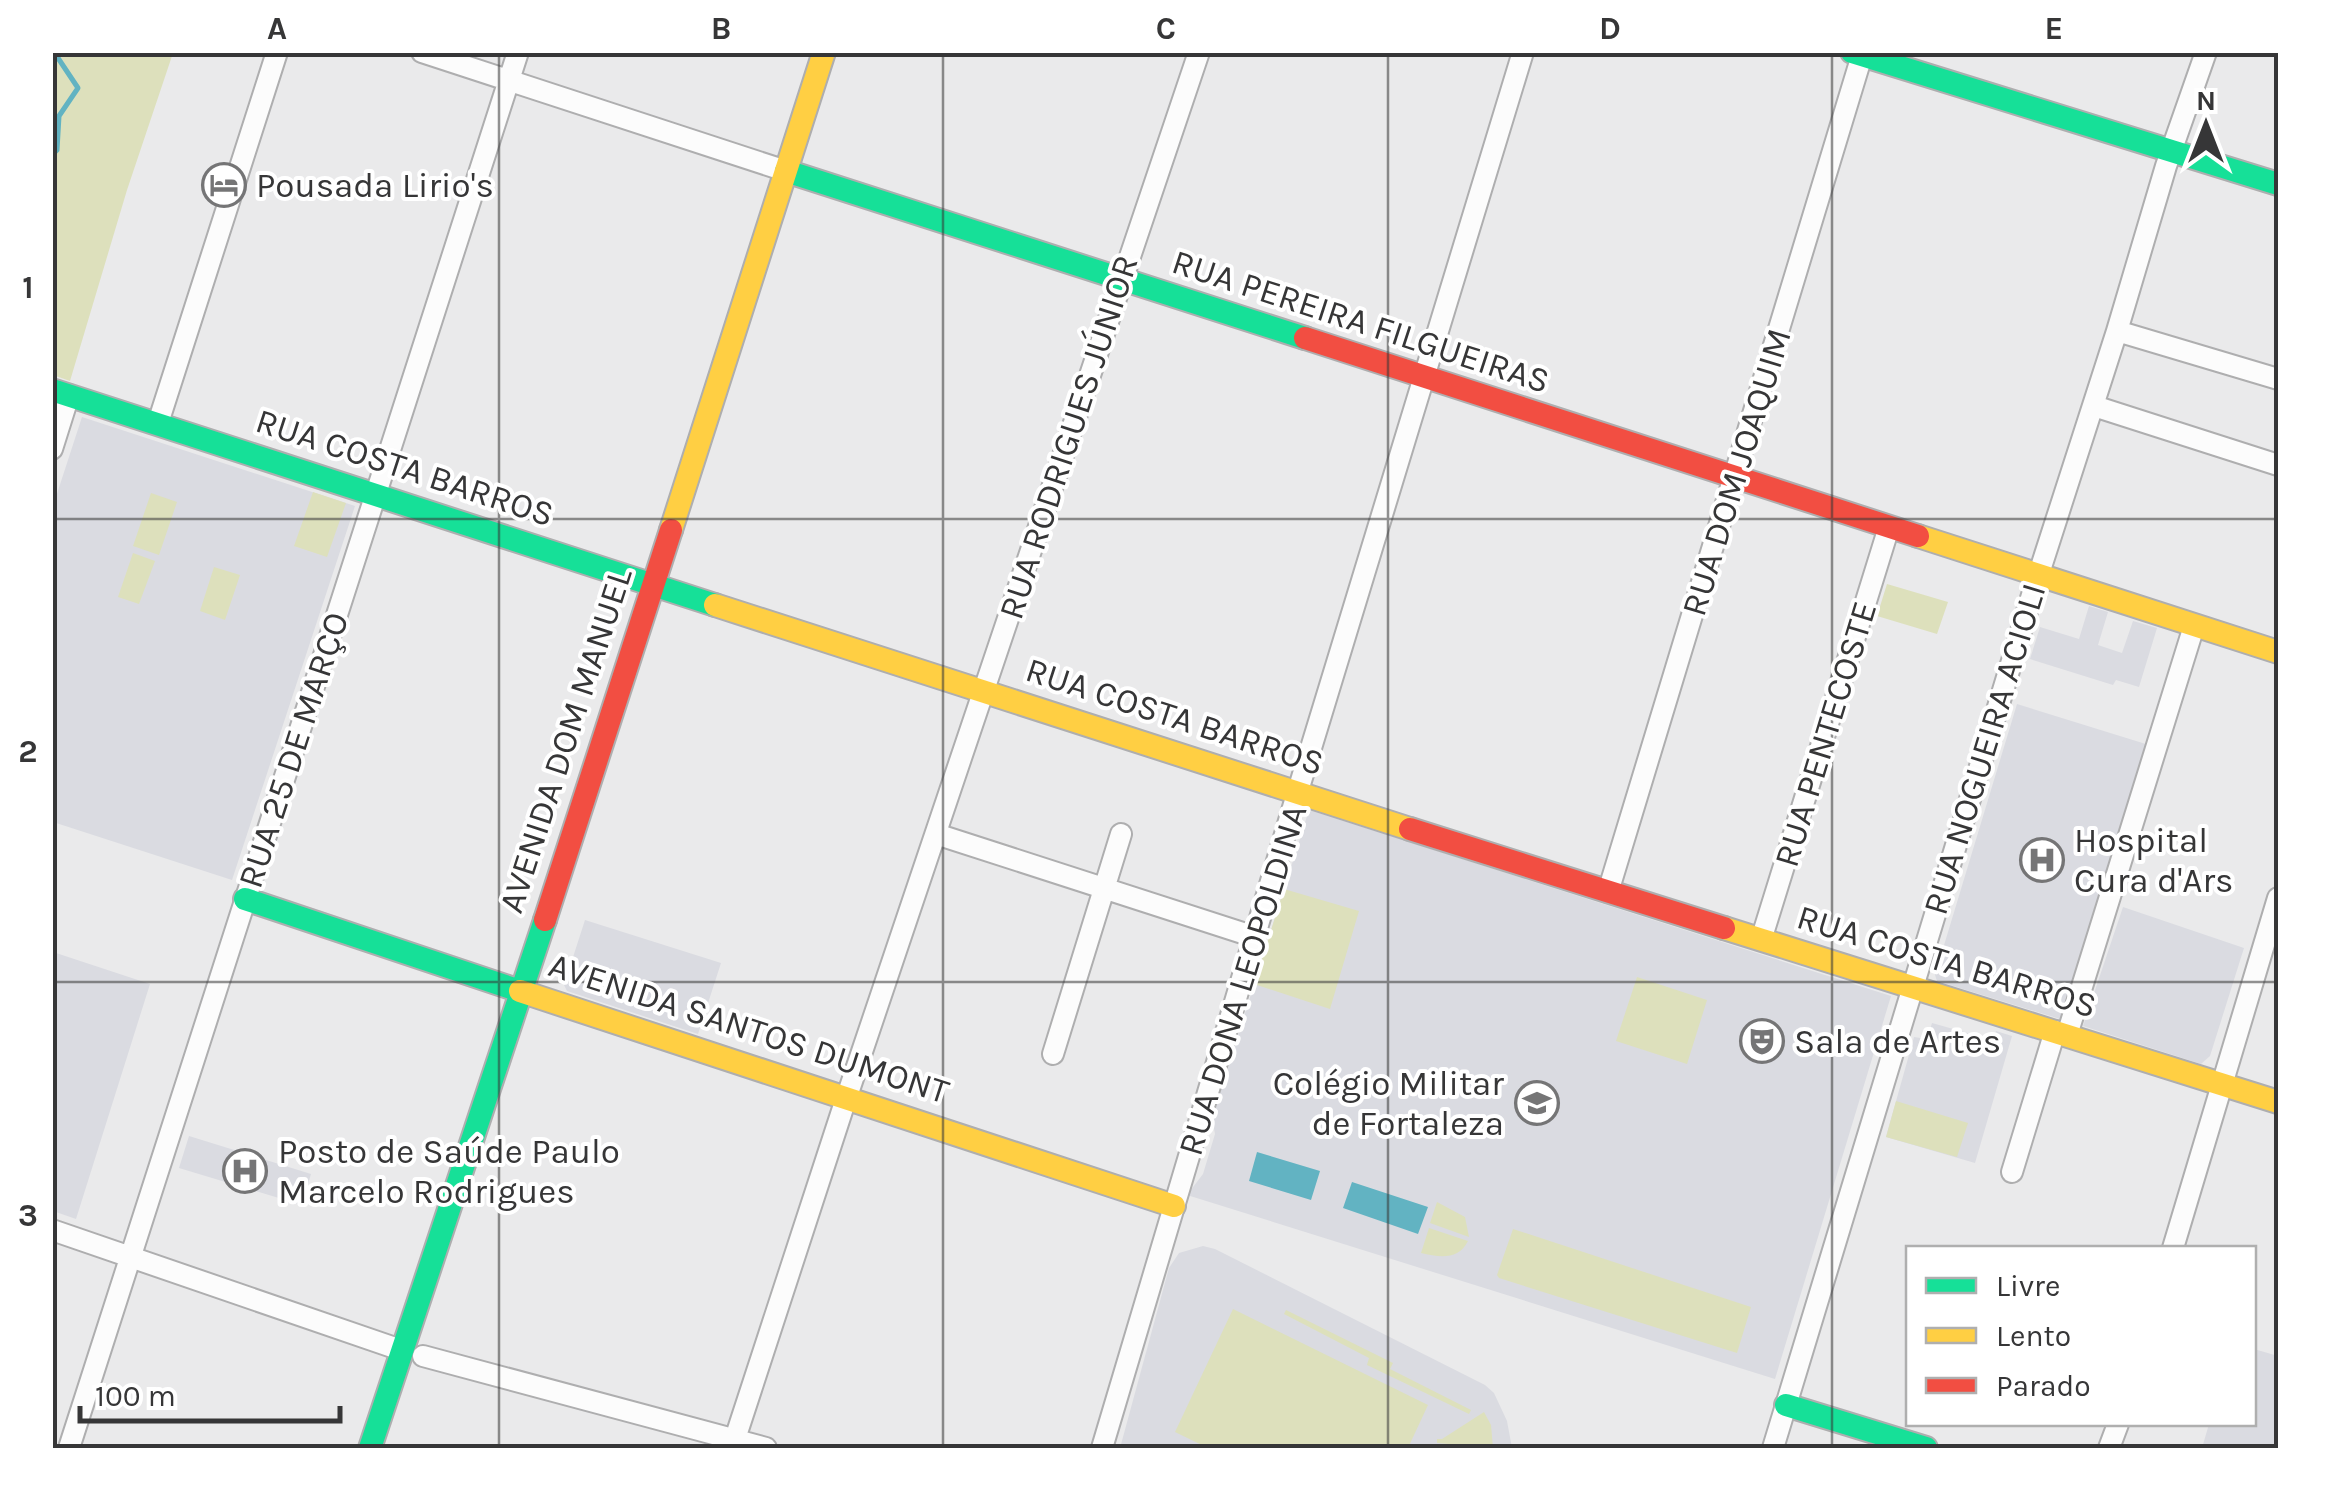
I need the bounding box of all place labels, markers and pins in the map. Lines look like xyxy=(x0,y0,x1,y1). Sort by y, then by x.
hotel icon: Pousada Lirio's xyxy=(201,162,247,208)
place label: Pousada Lirio's xyxy=(256,165,494,206)
place label: Hospital Cura d'Ars xyxy=(2074,820,2234,901)
hospital icon: Hospital Cura d'Ars xyxy=(2019,837,2065,883)
theatre icon: Sala de Artes xyxy=(1739,1018,1785,1064)
place label: Sala de Artes xyxy=(1794,1021,2001,1062)
place label: Colégio Militar de Fortaleza xyxy=(1273,1063,1504,1144)
school or university icon: Colégio Militar de Fortaleza xyxy=(1514,1080,1560,1126)
place label: Posto de Saúde Paulo Marcelo Rodrigues xyxy=(278,1131,620,1212)
hospital icon: Posto de Saúde Paulo Marcelo Rodrigues xyxy=(222,1148,268,1194)

